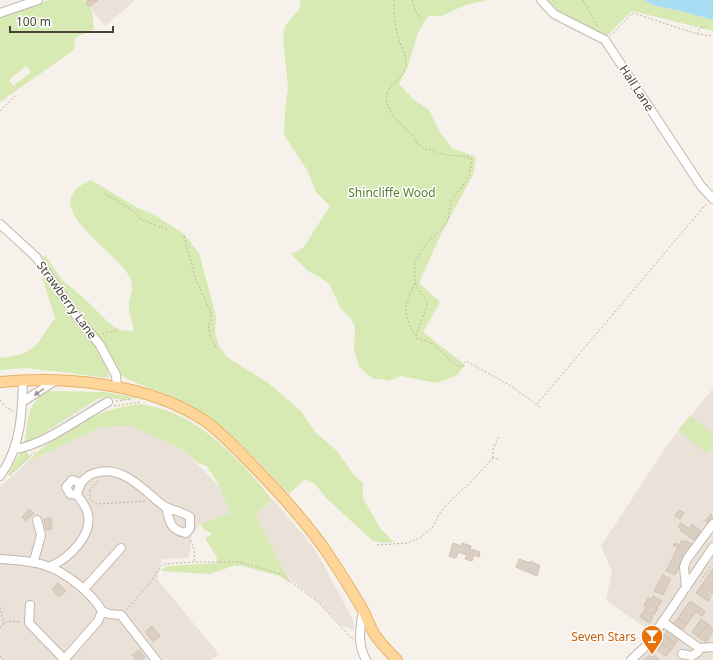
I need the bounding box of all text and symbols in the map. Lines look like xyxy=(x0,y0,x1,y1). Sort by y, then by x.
scale bar xyxy=(10,8,113,34)
text: 100 m xyxy=(16,13,51,30)
street label: Hall Lane xyxy=(616,62,658,115)
park label: Shincliffe Wood xyxy=(348,184,436,201)
street label: Strawberry Lane xyxy=(33,258,101,343)
one-way arrow xyxy=(33,388,44,395)
bar icon: Seven Stars xyxy=(639,623,665,656)
place label: Seven Stars xyxy=(571,628,636,645)

